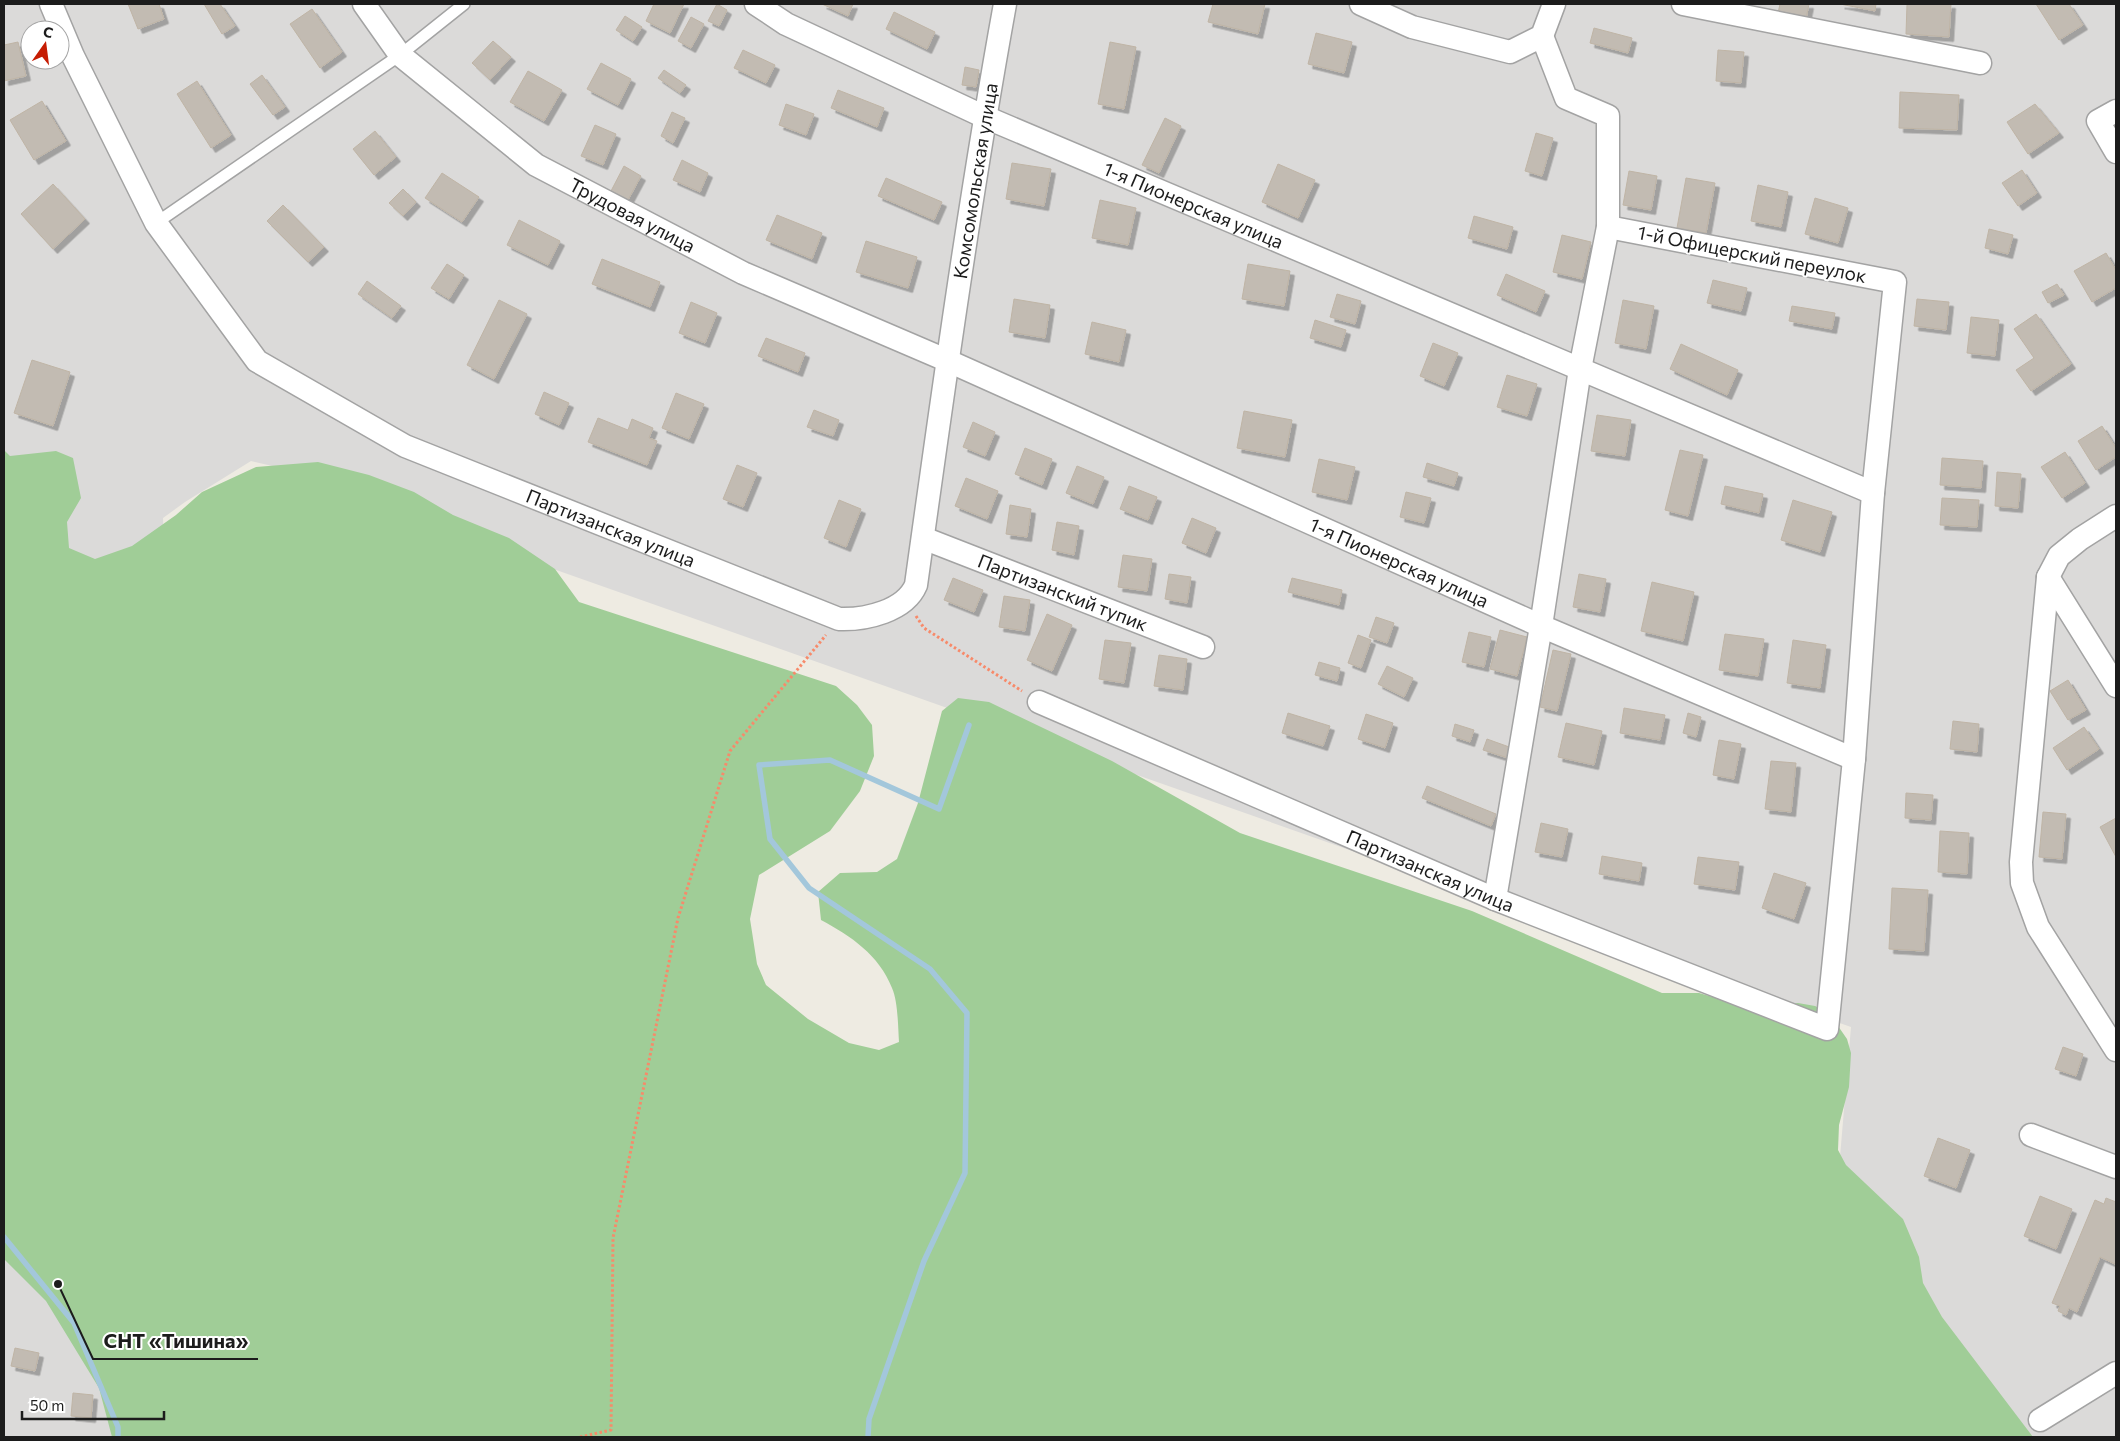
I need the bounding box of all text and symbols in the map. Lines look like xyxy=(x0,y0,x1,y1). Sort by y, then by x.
north arrow xyxy=(20,20,70,70)
text: С xyxy=(42,22,55,41)
street label: Комсомольская улица xyxy=(948,81,1002,280)
street label: 1-я Пионерская улица xyxy=(1100,156,1287,253)
street label: Трудовая улица xyxy=(566,173,699,257)
street label: 1-й Офицерский переулок xyxy=(1636,220,1869,287)
street label: Партизанская улица xyxy=(523,484,699,571)
street label: 1-я Пионерская улица xyxy=(1306,512,1492,612)
street label: Партизанский тупик xyxy=(975,548,1151,635)
street label: Партизанская улица xyxy=(1343,824,1517,916)
callout: СНТ «Тишина» xyxy=(93,1324,258,1359)
text: СНТ «Тишина» xyxy=(104,1328,248,1352)
scale bar xyxy=(22,1388,165,1420)
text: 50 m xyxy=(30,1396,64,1414)

